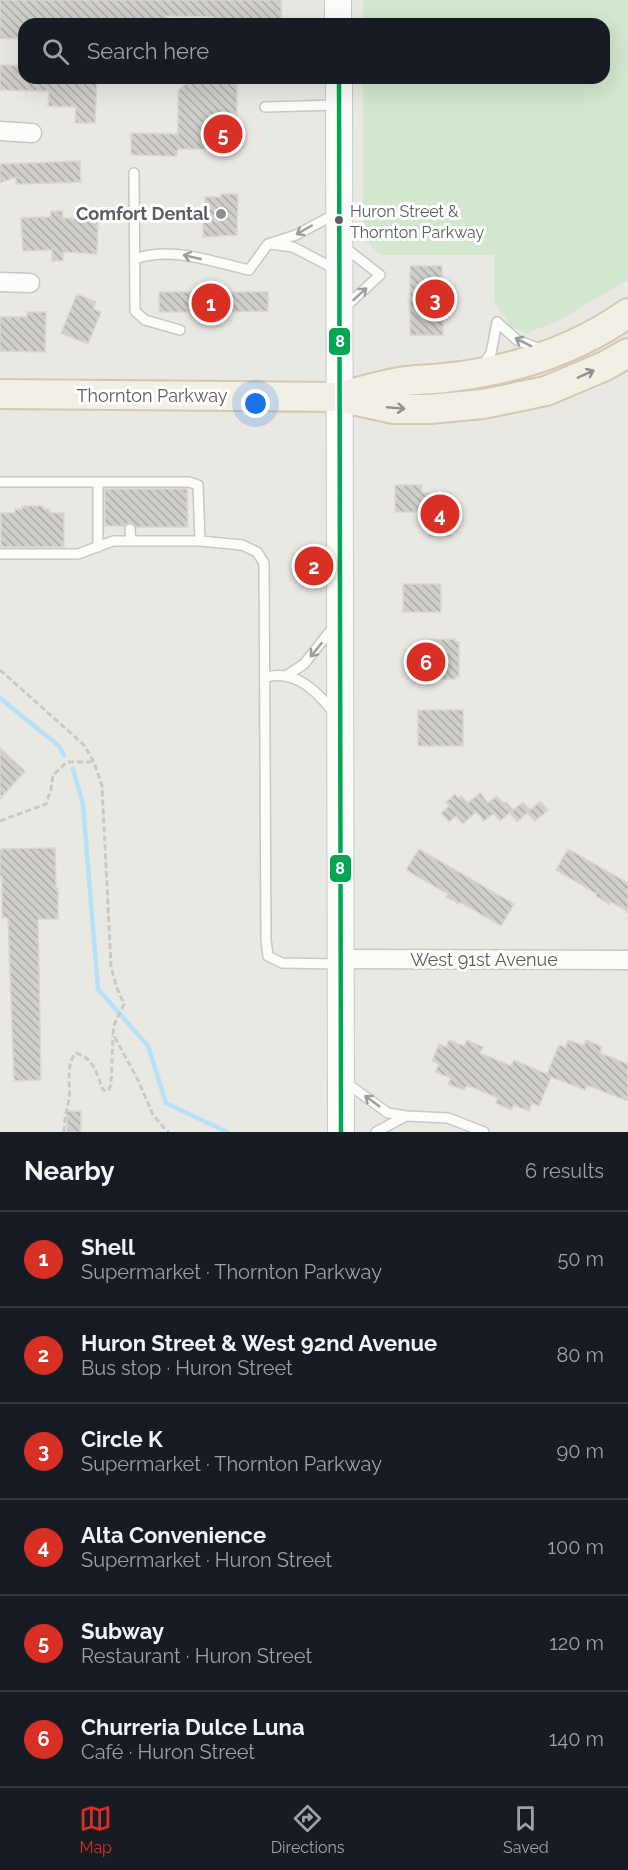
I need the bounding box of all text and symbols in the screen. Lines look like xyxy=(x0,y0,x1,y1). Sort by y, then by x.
search box xyxy=(18,18,610,84)
icon: search xyxy=(39,35,72,68)
text: Search here xyxy=(87,38,209,64)
pin: 5 xyxy=(204,112,242,156)
place label: Huron Street & Thornton Parkway xyxy=(350,202,485,242)
place label: Comfort Dental xyxy=(76,203,209,224)
marker: Comfort Dental xyxy=(214,207,228,221)
marker: Huron Street & Thornton Parkway xyxy=(333,214,345,226)
one-way arrow xyxy=(296,224,313,236)
one-way arrow xyxy=(183,251,202,263)
pin: 3 xyxy=(416,276,454,322)
pin: 1 xyxy=(192,280,230,326)
one-way arrow xyxy=(352,287,367,301)
line badge: 8 xyxy=(328,327,351,356)
text: 8 xyxy=(335,332,345,351)
one-way arrow xyxy=(515,336,532,348)
one-way arrow xyxy=(577,368,595,379)
street label: Thornton Parkway xyxy=(76,385,228,406)
your location xyxy=(241,389,270,418)
one-way arrow xyxy=(386,403,406,414)
pin: 4 xyxy=(420,492,460,536)
pin: 2 xyxy=(294,544,334,588)
pin: 6 xyxy=(406,640,446,684)
one-way arrow xyxy=(309,642,322,658)
line badge: 8 xyxy=(329,854,352,883)
text: 8 xyxy=(335,859,345,878)
street label: West 91st Avenue xyxy=(410,949,558,970)
one-way arrow xyxy=(365,1095,381,1108)
text: Nearby xyxy=(24,1156,114,1186)
text: 6 results xyxy=(525,1159,604,1183)
text: Shell xyxy=(81,1234,135,1260)
text: 1 xyxy=(39,1247,48,1271)
text: 50 m xyxy=(557,1247,604,1271)
text: Supermarket · Thornton Parkway xyxy=(81,1260,382,1284)
text: Huron Street & West 92nd Avenue xyxy=(81,1330,437,1356)
text: 2 xyxy=(38,1343,49,1367)
text: 80 m xyxy=(556,1343,604,1367)
text: Bus stop · Huron Street xyxy=(81,1356,293,1380)
text: Circle K xyxy=(81,1426,163,1452)
text: 3 xyxy=(38,1439,49,1463)
text: 90 m xyxy=(557,1439,604,1463)
text: Supermarket · Thornton Parkway xyxy=(81,1452,382,1476)
text: Alta Convenience xyxy=(81,1522,266,1548)
text: 4 xyxy=(38,1535,49,1559)
text: 100 m xyxy=(547,1535,604,1559)
text: Supermarket · Huron Street xyxy=(81,1548,332,1572)
text: Subway xyxy=(81,1618,164,1644)
text: 5 xyxy=(38,1631,49,1655)
text: 120 m xyxy=(549,1631,604,1655)
text: Restaurant · Huron Street xyxy=(81,1644,312,1668)
text: Churreria Dulce Luna xyxy=(81,1714,305,1740)
text: 6 xyxy=(37,1727,50,1751)
text: 140 m xyxy=(549,1727,604,1751)
text: Café · Huron Street xyxy=(81,1740,255,1764)
tab: Map xyxy=(79,1802,112,1857)
tab: Directions xyxy=(271,1802,345,1857)
tab: Saved xyxy=(503,1802,549,1857)

